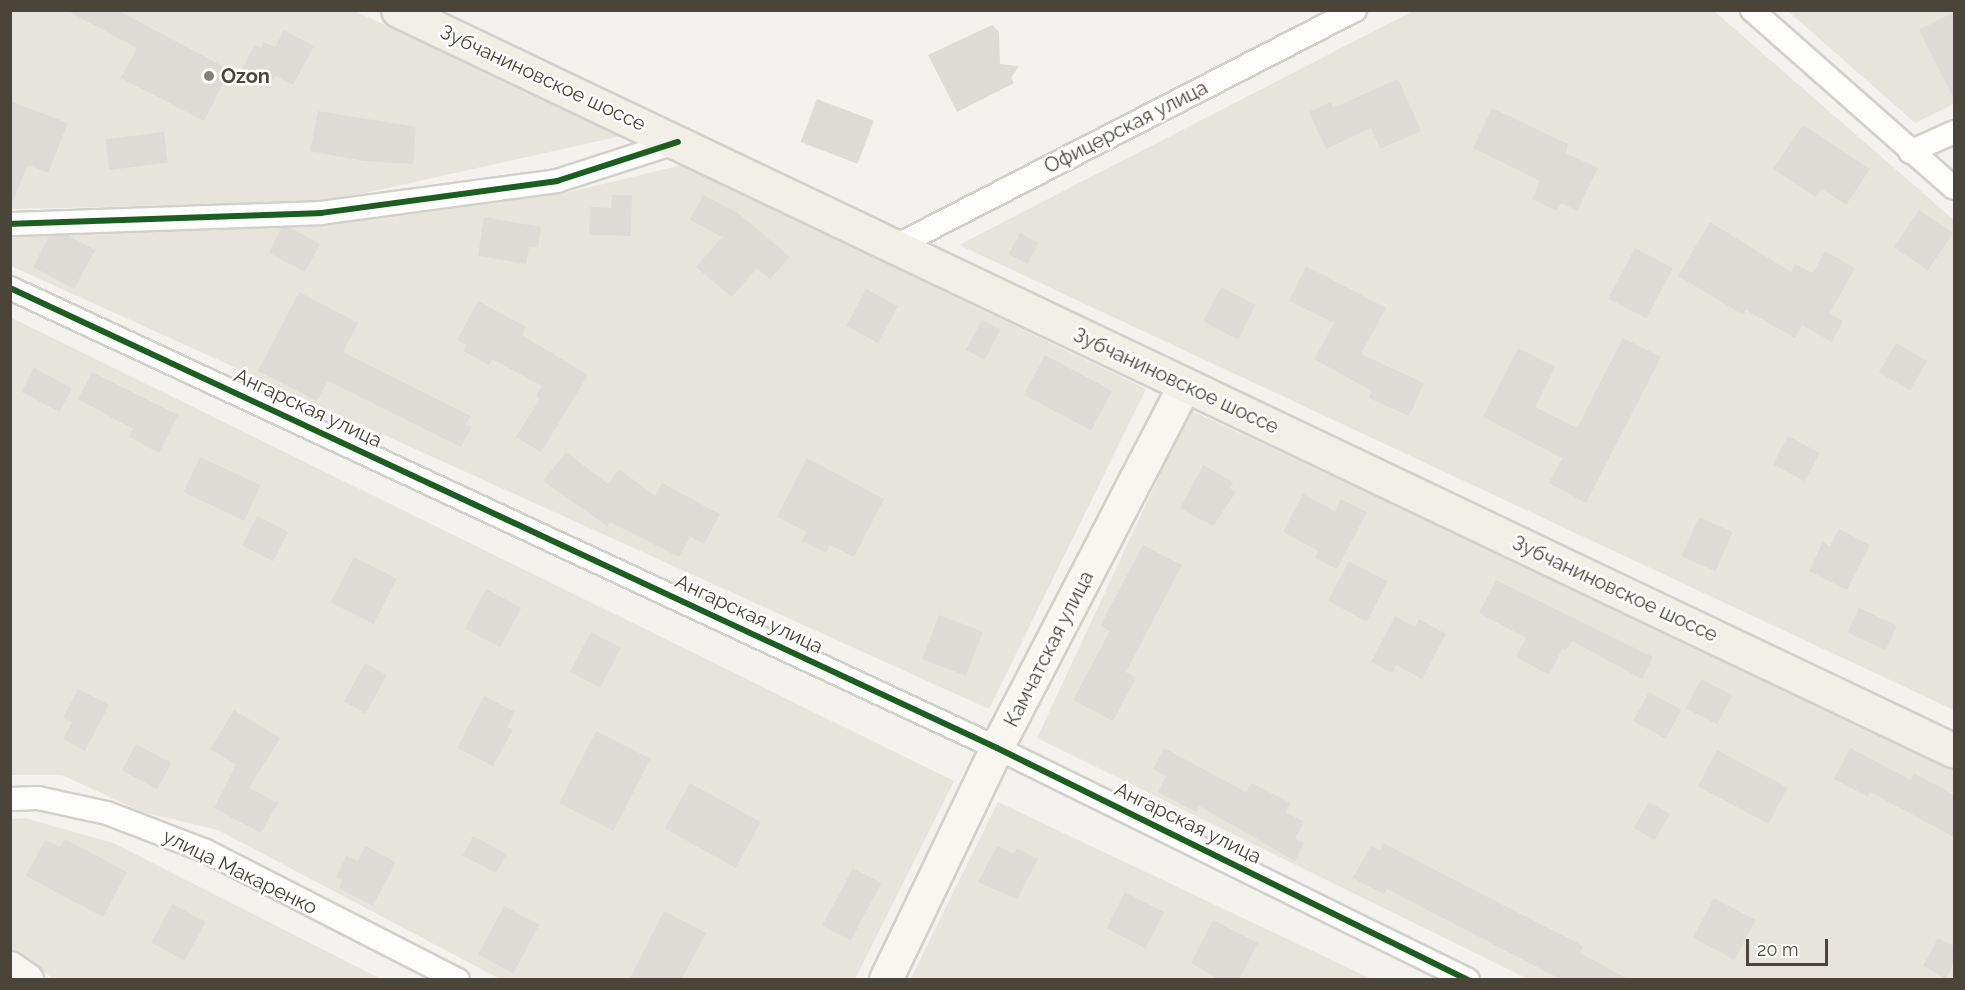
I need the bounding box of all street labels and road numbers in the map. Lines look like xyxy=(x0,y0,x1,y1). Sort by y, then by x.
street label: Зубчаниновское шоссе xyxy=(436,20,650,136)
street label: Офицерская улица xyxy=(1040,75,1212,179)
street label: Зубчаниновское шоссе xyxy=(1069,323,1283,439)
street label: Ангарская улица xyxy=(230,363,386,453)
street label: Зубчаниновское шоссе xyxy=(1508,531,1722,647)
street label: Камчатская улица xyxy=(999,567,1099,731)
street label: Ангарская улица xyxy=(671,569,827,659)
street label: Ангарская улица xyxy=(1110,777,1266,869)
street label: улица Макаренко xyxy=(159,824,321,920)

